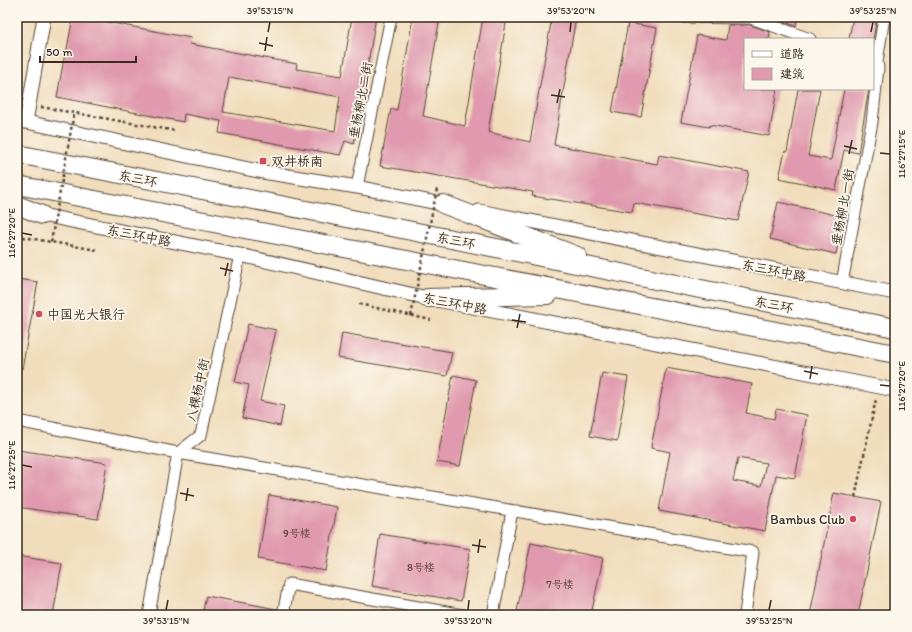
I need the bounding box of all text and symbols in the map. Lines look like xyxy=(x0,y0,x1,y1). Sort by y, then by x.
text: 39°53'15"N xyxy=(247,4,293,17)
text: 39°53'20"N xyxy=(547,4,595,17)
text: 39°53'25"N xyxy=(849,4,897,17)
scale bar xyxy=(40,38,136,64)
legend xyxy=(744,38,874,90)
text: 50 m xyxy=(46,45,72,59)
text: 道路 xyxy=(780,47,804,61)
street label: 垂杨柳北二街 xyxy=(346,60,375,140)
text: 建筑 xyxy=(780,67,804,81)
text: 116°27'15"E xyxy=(895,129,908,178)
place label: 双井桥南 xyxy=(271,154,323,169)
marker: 双井桥南 xyxy=(258,156,268,166)
street label: 东三环 xyxy=(117,167,158,190)
street label: 垂杨柳北一街 xyxy=(828,167,857,247)
text: 116°27'20"E xyxy=(5,207,18,258)
street label: 东三环中路 xyxy=(106,222,172,249)
street label: 东三环 xyxy=(435,229,476,252)
street label: 东三环中路 xyxy=(741,257,807,284)
street label: 东三环中路 xyxy=(422,290,488,317)
street label: 东三环 xyxy=(753,293,794,316)
place label: 中国光大银行 xyxy=(47,307,125,322)
marker: 中国光大银行 xyxy=(34,309,44,319)
street label: 八棵杨中街 xyxy=(183,357,212,423)
text: 116°27'20"E xyxy=(895,360,908,411)
text: 116°27'25"E xyxy=(5,440,18,490)
place label: Bambus Club xyxy=(770,512,845,527)
marker: Bambus Club xyxy=(848,514,858,524)
house number: 9号楼 xyxy=(283,527,311,540)
house number: 8号楼 xyxy=(407,561,435,574)
house number: 7号楼 xyxy=(546,578,574,591)
text: 39°53'15"N xyxy=(143,614,189,627)
text: 39°53'20"N xyxy=(444,614,492,627)
text: 39°53'25"N xyxy=(745,614,793,627)

